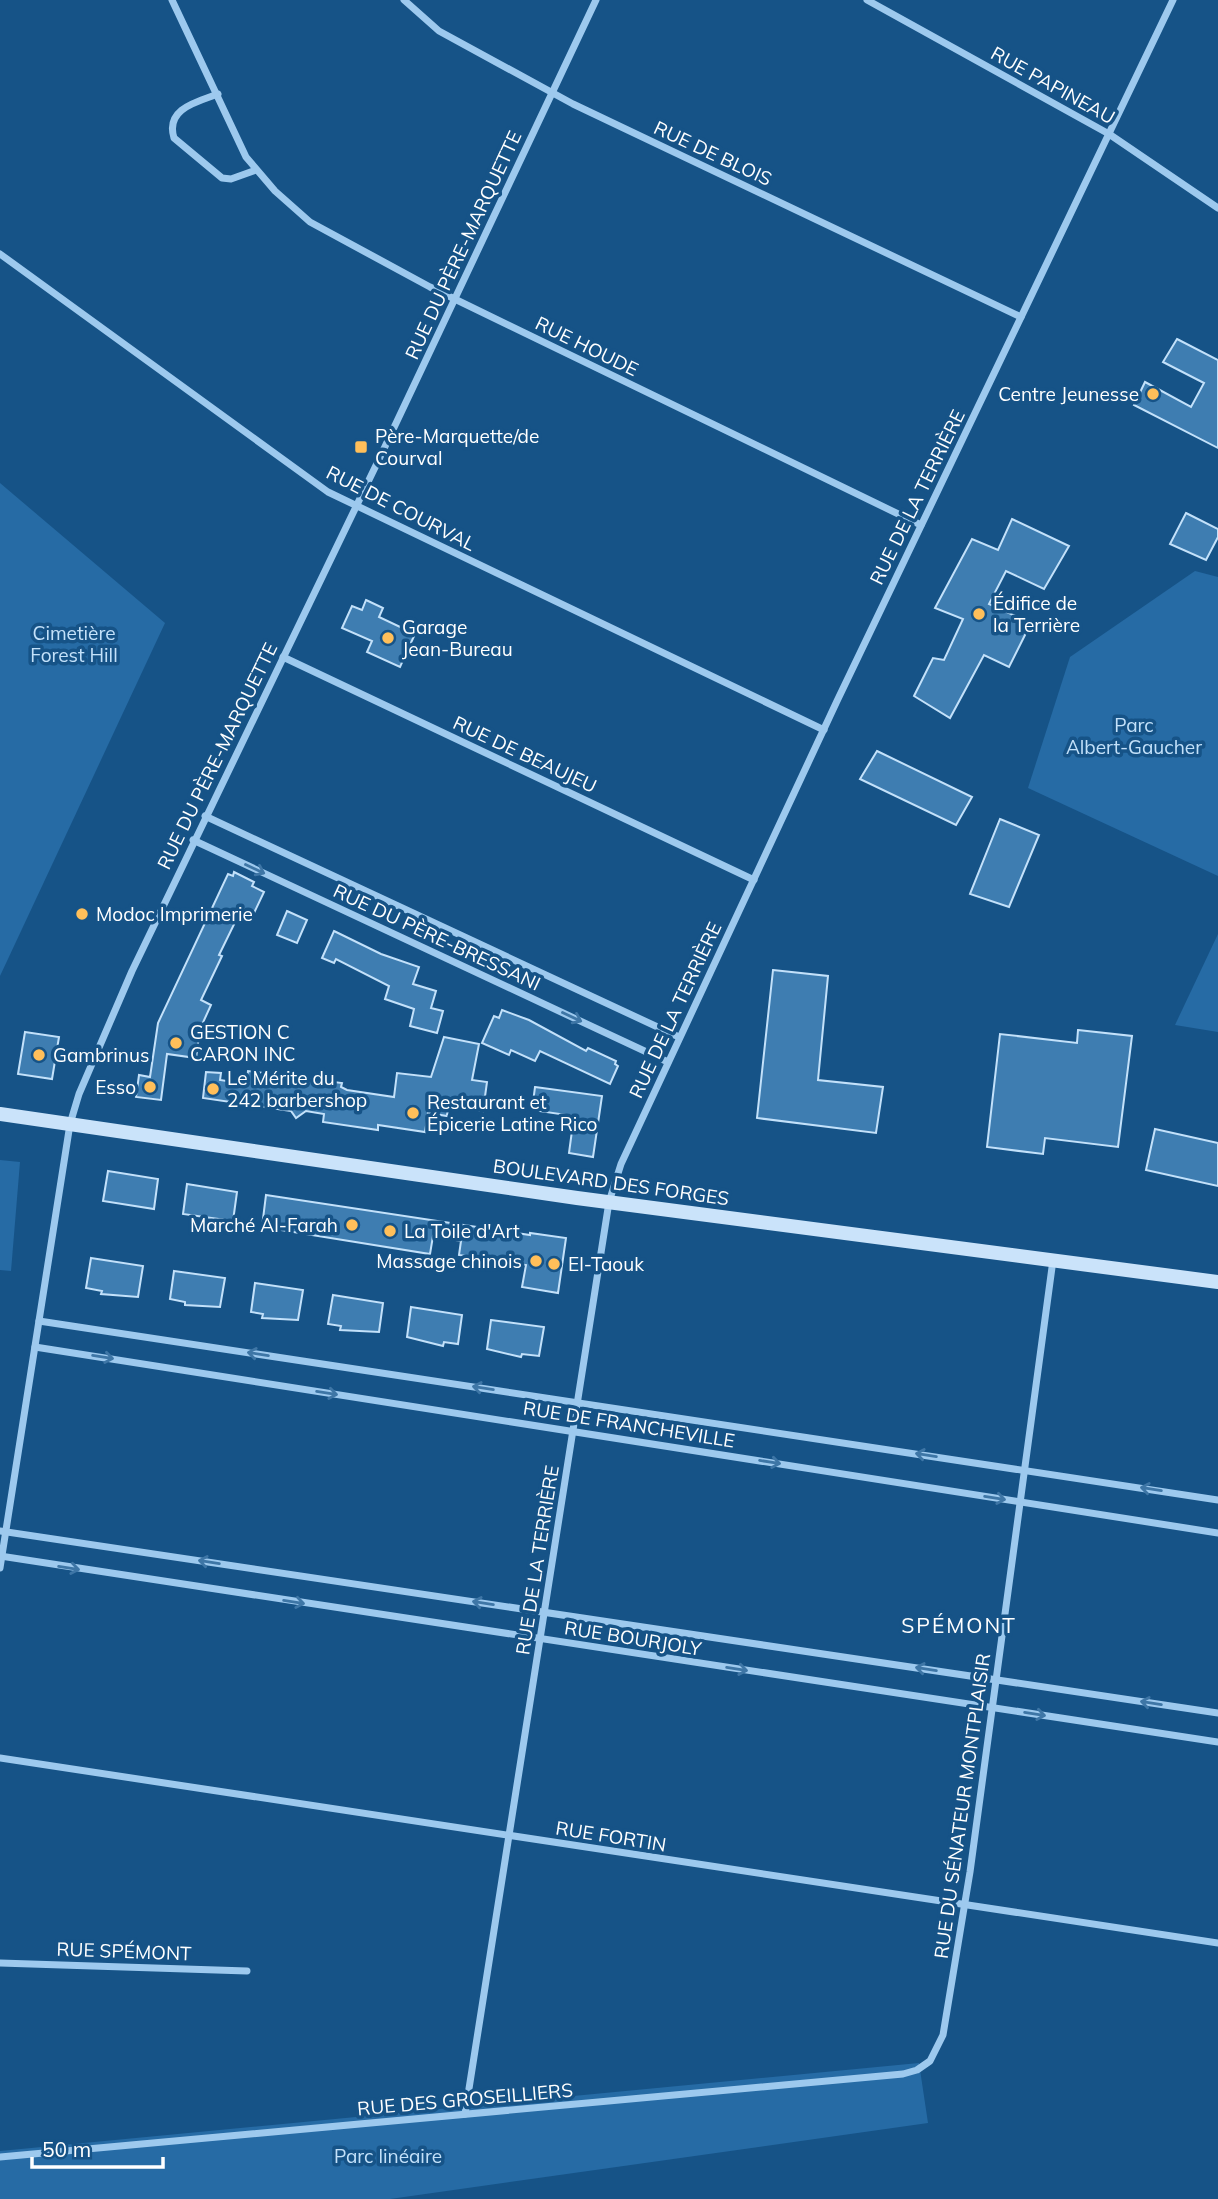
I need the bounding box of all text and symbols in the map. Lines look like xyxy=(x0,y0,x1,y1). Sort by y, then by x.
street label: RUE PAPINEAU xyxy=(987,41,1119,129)
street label: RUE DE BLOIS xyxy=(650,115,776,191)
street label: RUE DU PÈRE-MARQUETTE xyxy=(399,127,527,363)
street label: RUE HOUDE xyxy=(532,311,642,381)
place label: Centre Jeunesse xyxy=(998,382,1139,406)
marker: Centre Jeunesse xyxy=(1145,386,1161,402)
street label: RUE DE LA TERRIÈRE xyxy=(864,406,970,588)
place label: Père-Marquette/de Courval xyxy=(375,424,539,470)
marker: Père-Marquette/de Courval xyxy=(353,439,369,455)
street label: RUE DE COURVAL xyxy=(322,460,480,556)
place label: Édifice de la Terrière xyxy=(993,591,1080,637)
marker: Édifice de la Terrière xyxy=(971,606,987,622)
place label: Garage Jean-Bureau xyxy=(402,615,513,661)
park label: Cimetière Forest Hill xyxy=(30,621,118,667)
marker: Garage Jean-Bureau xyxy=(380,630,396,646)
street label: RUE DU PÈRE-MARQUETTE xyxy=(152,639,282,873)
street label: RUE DE BEAUJEU xyxy=(449,710,601,798)
park label: Parc Albert-Gaucher xyxy=(1066,713,1202,759)
one-way arrow xyxy=(244,862,265,876)
street label: RUE DU PÈRE-BRESSANI xyxy=(330,878,544,996)
place label: Modoc Imprimerie xyxy=(96,902,253,926)
marker: Modoc Imprimerie xyxy=(74,906,90,922)
street label: RUE DE LA TERRIÈRE xyxy=(624,918,726,1102)
one-way arrow xyxy=(561,1011,582,1024)
place label: GESTION C CARON INC xyxy=(190,1020,296,1066)
marker: GESTION C CARON INC xyxy=(168,1035,184,1051)
place label: Gambrinus xyxy=(53,1043,149,1067)
marker: Gambrinus xyxy=(31,1047,47,1063)
place label: Le Mérite du 242 barbershop xyxy=(227,1066,367,1112)
place label: Esso xyxy=(95,1075,136,1099)
marker: Esso xyxy=(142,1079,158,1095)
marker: Le Mérite du 242 barbershop xyxy=(205,1081,221,1097)
place label: Restaurant et Épicerie Latine Rico xyxy=(427,1090,597,1136)
marker: Restaurant et Épicerie Latine Rico xyxy=(405,1105,421,1121)
street label: BOULEVARD DES FORGES xyxy=(491,1154,731,1210)
place label: Marché Al-Farah xyxy=(190,1213,338,1237)
marker: Marché Al-Farah xyxy=(344,1217,360,1233)
place label: La Toile d'Art xyxy=(404,1219,520,1243)
marker: La Toile d'Art xyxy=(382,1223,398,1239)
place label: Massage chinois xyxy=(376,1249,522,1273)
place label: El-Taouk xyxy=(568,1252,644,1276)
marker: Massage chinois xyxy=(528,1253,544,1269)
marker: El-Taouk xyxy=(546,1256,562,1272)
one-way arrow xyxy=(247,1347,270,1360)
one-way arrow xyxy=(91,1351,114,1364)
one-way arrow xyxy=(472,1381,495,1394)
one-way arrow xyxy=(315,1387,338,1400)
street label: RUE DE FRANCHEVILLE xyxy=(521,1395,737,1453)
one-way arrow xyxy=(915,1449,937,1462)
one-way arrow xyxy=(758,1456,781,1469)
street label: RUE DE LA TERRIÈRE xyxy=(510,1463,564,1657)
one-way arrow xyxy=(1140,1483,1162,1496)
one-way arrow xyxy=(983,1492,1006,1505)
one-way arrow xyxy=(198,1555,221,1568)
one-way arrow xyxy=(57,1562,80,1575)
one-way arrow xyxy=(282,1596,305,1609)
one-way arrow xyxy=(472,1596,494,1609)
district label: SPÉMONT xyxy=(901,1612,1017,1638)
street label: RUE BOURJOLY xyxy=(563,1615,704,1661)
street label: RUE DU SÉNATEUR MONTPLAISIR xyxy=(929,1652,995,1960)
one-way arrow xyxy=(725,1663,748,1676)
one-way arrow xyxy=(915,1663,937,1676)
one-way arrow xyxy=(1140,1696,1162,1709)
one-way arrow xyxy=(1023,1708,1045,1721)
street label: RUE FORTIN xyxy=(554,1815,668,1857)
street label: RUE SPÉMONT xyxy=(56,1937,192,1965)
street label: RUE DES GROSEILLIERS xyxy=(356,2078,574,2120)
scale bar xyxy=(32,2126,163,2170)
text: 50 m xyxy=(42,2136,91,2162)
park label: Parc linéaire xyxy=(334,2144,442,2168)

